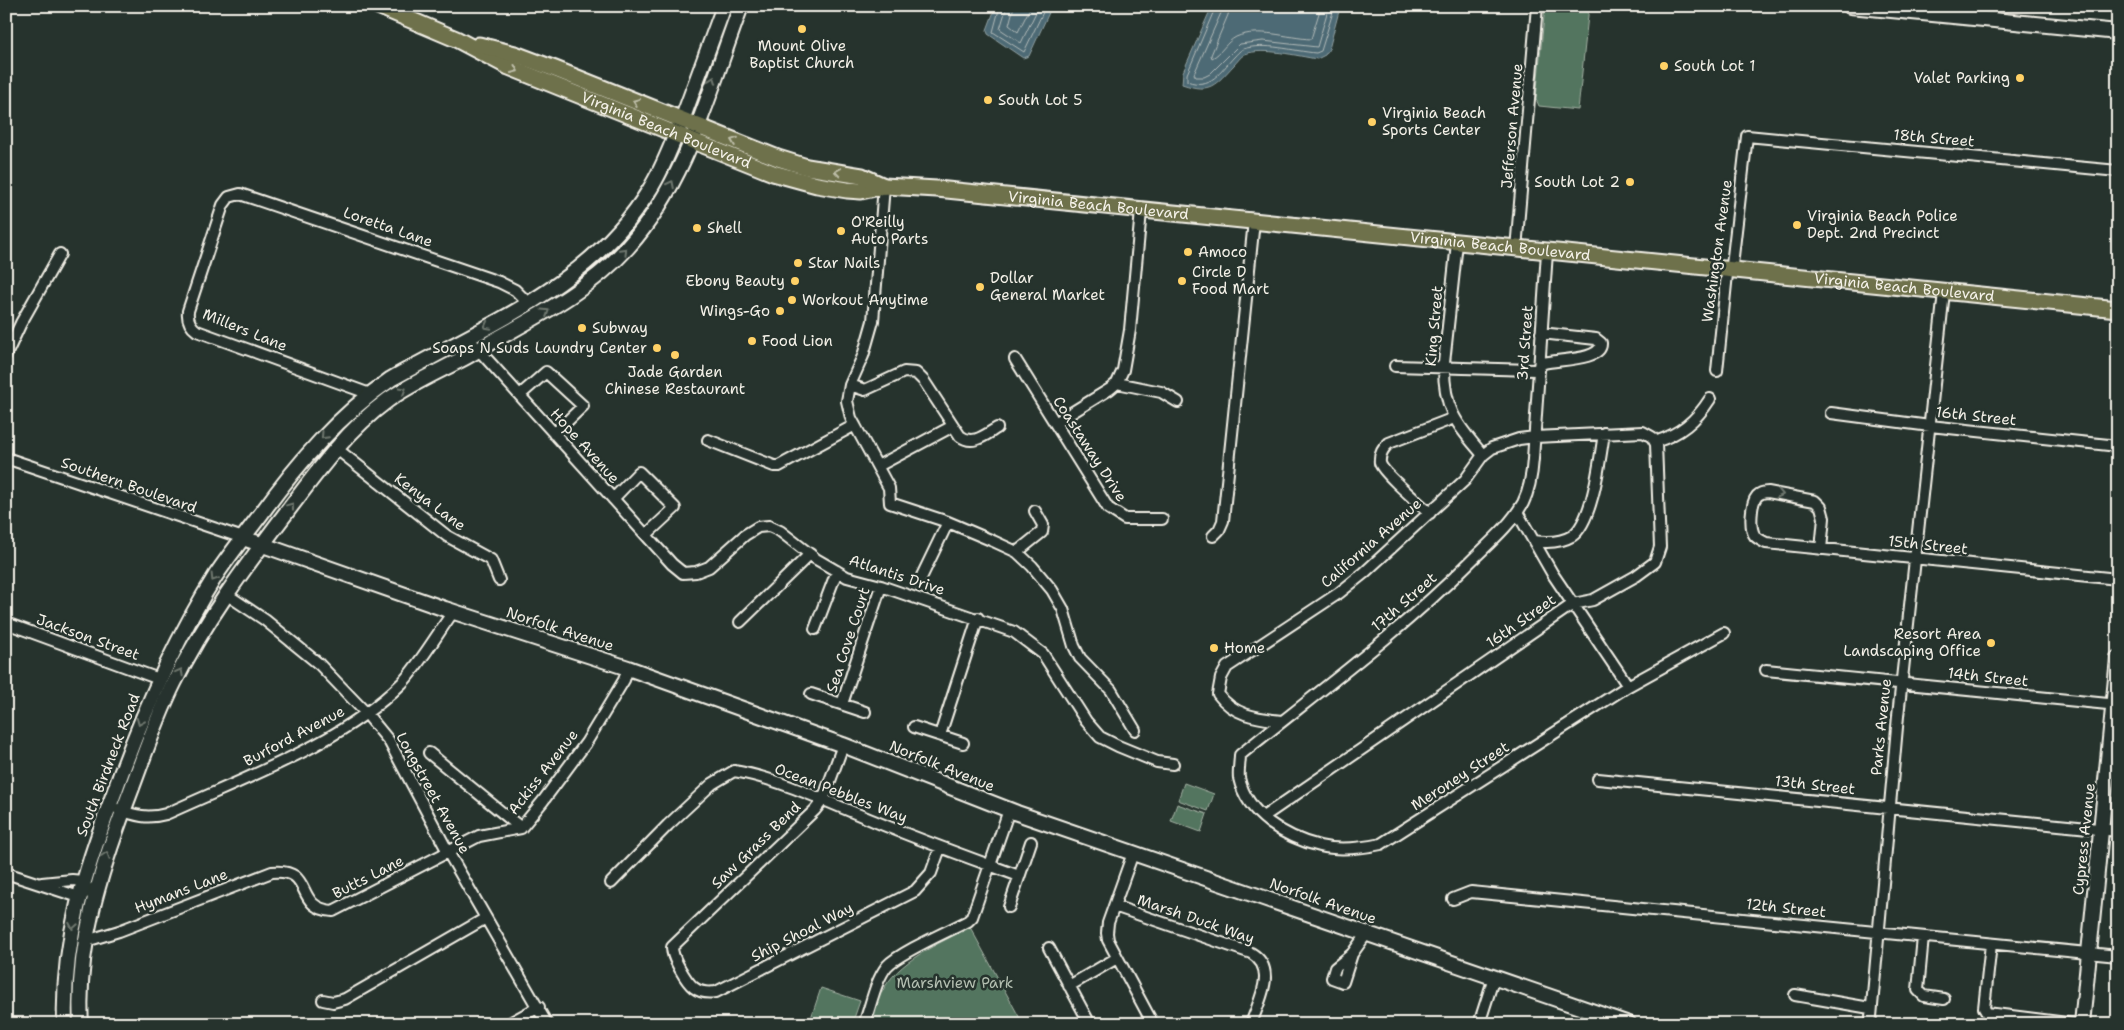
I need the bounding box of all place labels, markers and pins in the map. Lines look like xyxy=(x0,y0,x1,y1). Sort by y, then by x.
marker: Mount Olive Baptist Church xyxy=(796,23,808,35)
place label: Mount Olive Baptist Church xyxy=(750,36,855,73)
place label: South Lot 1 xyxy=(1674,56,1755,76)
marker: South Lot 1 xyxy=(1658,60,1670,72)
place label: Valet Parking xyxy=(1913,68,2010,88)
marker: Valet Parking xyxy=(2014,72,2026,84)
place label: South Lot 5 xyxy=(998,90,1082,110)
marker: South Lot 5 xyxy=(982,94,994,106)
place label: Virginia Beach Sports Center xyxy=(1382,103,1486,140)
marker: Virginia Beach Sports Center xyxy=(1366,116,1378,128)
place label: South Lot 2 xyxy=(1534,172,1620,192)
marker: South Lot 2 xyxy=(1624,176,1636,188)
place label: Virginia Beach Police Dept. 2nd Precinct xyxy=(1807,206,1958,243)
place label: O'Reilly Auto Parts xyxy=(851,212,928,249)
place label: Shell xyxy=(707,218,742,238)
marker: Virginia Beach Police Dept. 2nd Precinct xyxy=(1791,219,1803,231)
marker: Shell xyxy=(691,222,703,234)
marker: O'Reilly Auto Parts xyxy=(835,225,847,237)
place label: Amoco xyxy=(1198,242,1247,262)
marker: Amoco xyxy=(1182,246,1194,258)
place label: Star Nails xyxy=(808,253,880,273)
marker: Star Nails xyxy=(792,257,804,269)
place label: Circle D Food Mart xyxy=(1192,262,1269,299)
place label: Dollar General Market xyxy=(990,268,1105,305)
place label: Ebony Beauty xyxy=(685,271,785,291)
marker: Ebony Beauty xyxy=(789,275,801,287)
marker: Circle D Food Mart xyxy=(1176,275,1188,287)
marker: Dollar General Market xyxy=(974,281,986,293)
place label: Workout Anytime xyxy=(802,290,928,310)
marker: Workout Anytime xyxy=(786,294,798,306)
place label: Wings-Go xyxy=(700,301,770,321)
marker: Wings-Go xyxy=(774,305,786,317)
place label: Subway xyxy=(592,318,648,338)
marker: Subway xyxy=(576,322,588,334)
place label: Food Lion xyxy=(762,331,833,351)
marker: Food Lion xyxy=(746,335,758,347)
place label: Soaps N Suds Laundry Center xyxy=(432,338,647,358)
marker: Soaps N Suds Laundry Center xyxy=(651,342,663,354)
marker: Jade Garden Chinese Restaurant xyxy=(669,349,681,361)
place label: Jade Garden Chinese Restaurant xyxy=(605,362,745,399)
place label: Resort Area Landscaping Office xyxy=(1843,624,1982,661)
marker: Resort Area Landscaping Office xyxy=(1985,637,1997,649)
place label: Home xyxy=(1224,638,1265,658)
marker: Home xyxy=(1208,642,1220,654)

